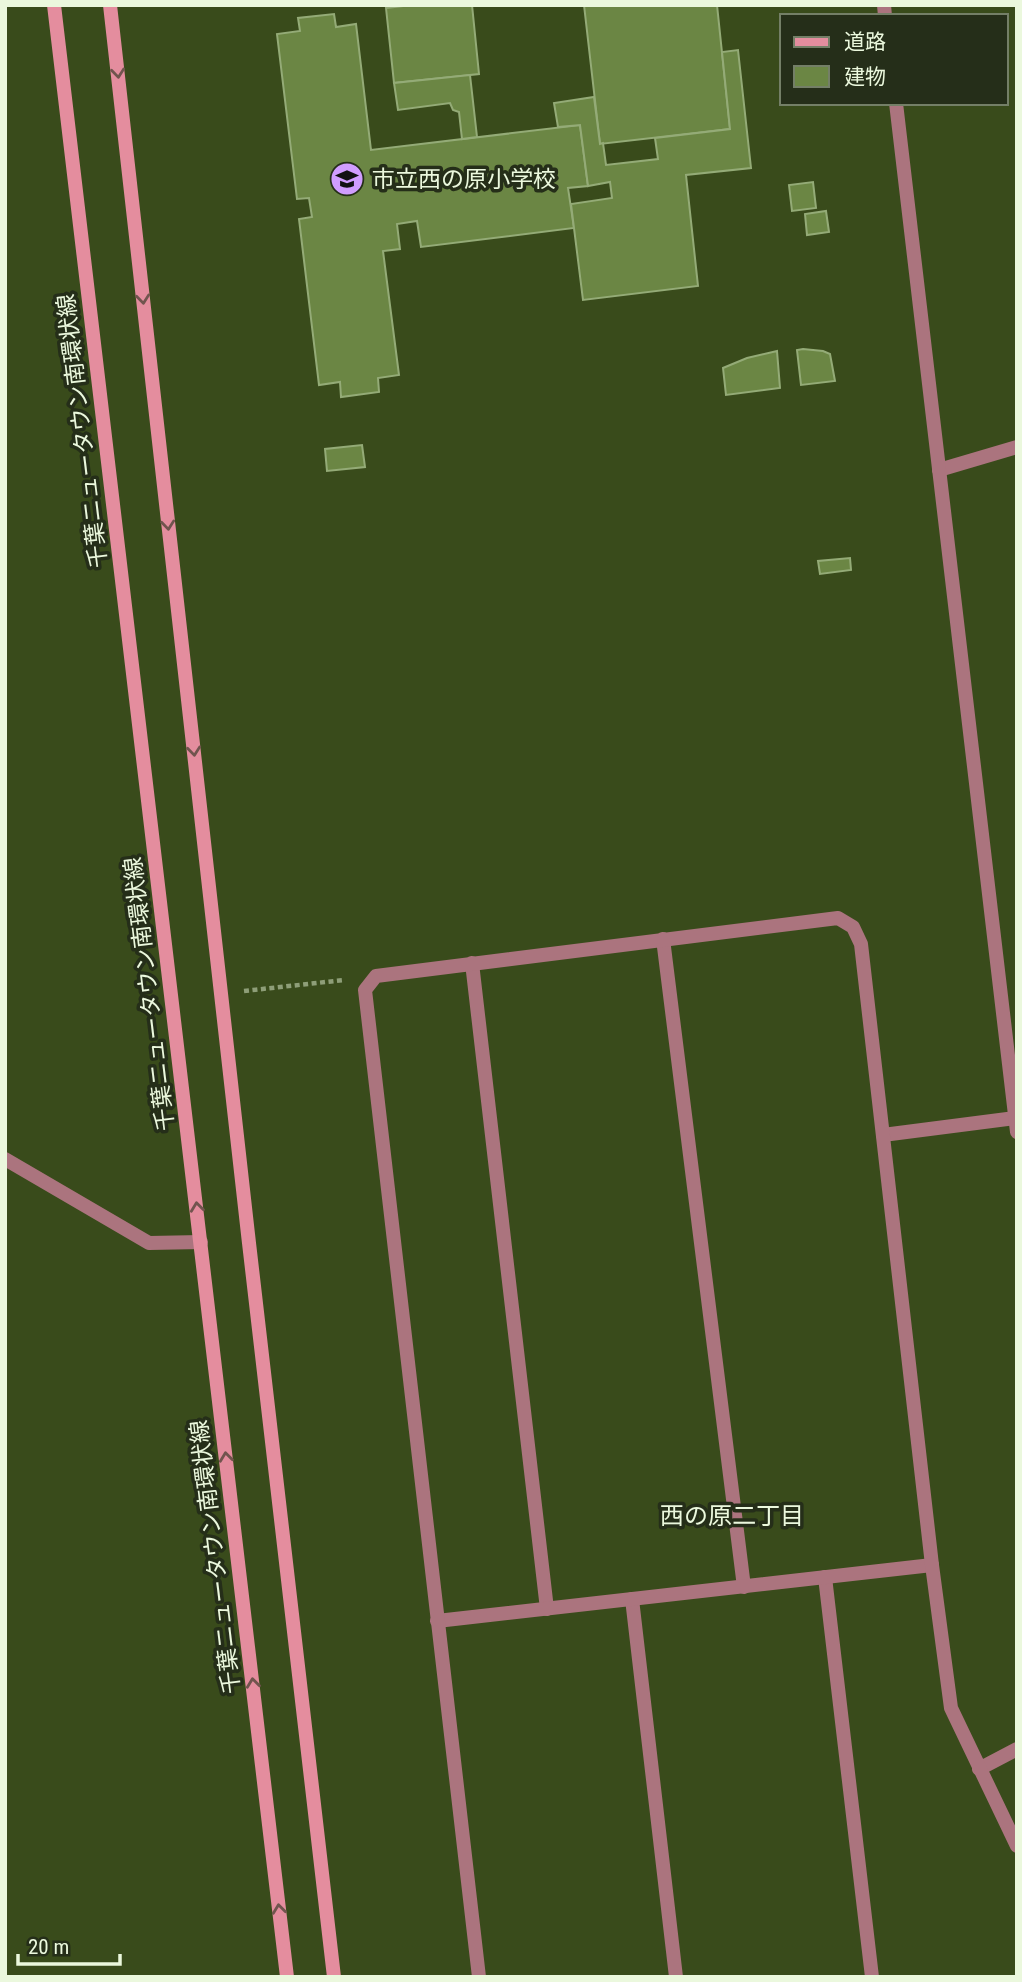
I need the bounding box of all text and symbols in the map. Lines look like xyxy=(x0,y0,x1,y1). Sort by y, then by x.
legend xyxy=(780,14,1008,105)
text: 道路 xyxy=(844,30,886,54)
text: 建物 xyxy=(844,65,886,89)
one-way arrow xyxy=(110,67,125,79)
school or university icon: 市立西の原小学校 xyxy=(328,160,366,198)
place label: 市立西の原小学校 xyxy=(372,166,556,193)
street label: 千葉ニュータウン南環状線 xyxy=(52,292,113,570)
one-way arrow xyxy=(135,294,150,305)
one-way arrow xyxy=(161,519,176,531)
one-way arrow xyxy=(186,745,201,757)
street label: 千葉ニュータウン南環状線 xyxy=(119,855,180,1133)
one-way arrow xyxy=(189,1201,204,1213)
street label: 千葉ニュータウン南環状線 xyxy=(185,1418,246,1696)
one-way arrow xyxy=(219,1451,234,1463)
district label: 西の原二丁目 xyxy=(660,1502,804,1530)
one-way arrow xyxy=(245,1677,260,1689)
one-way arrow xyxy=(272,1903,287,1915)
scale bar xyxy=(18,1923,119,1967)
text: 20 m xyxy=(28,1935,69,1959)

